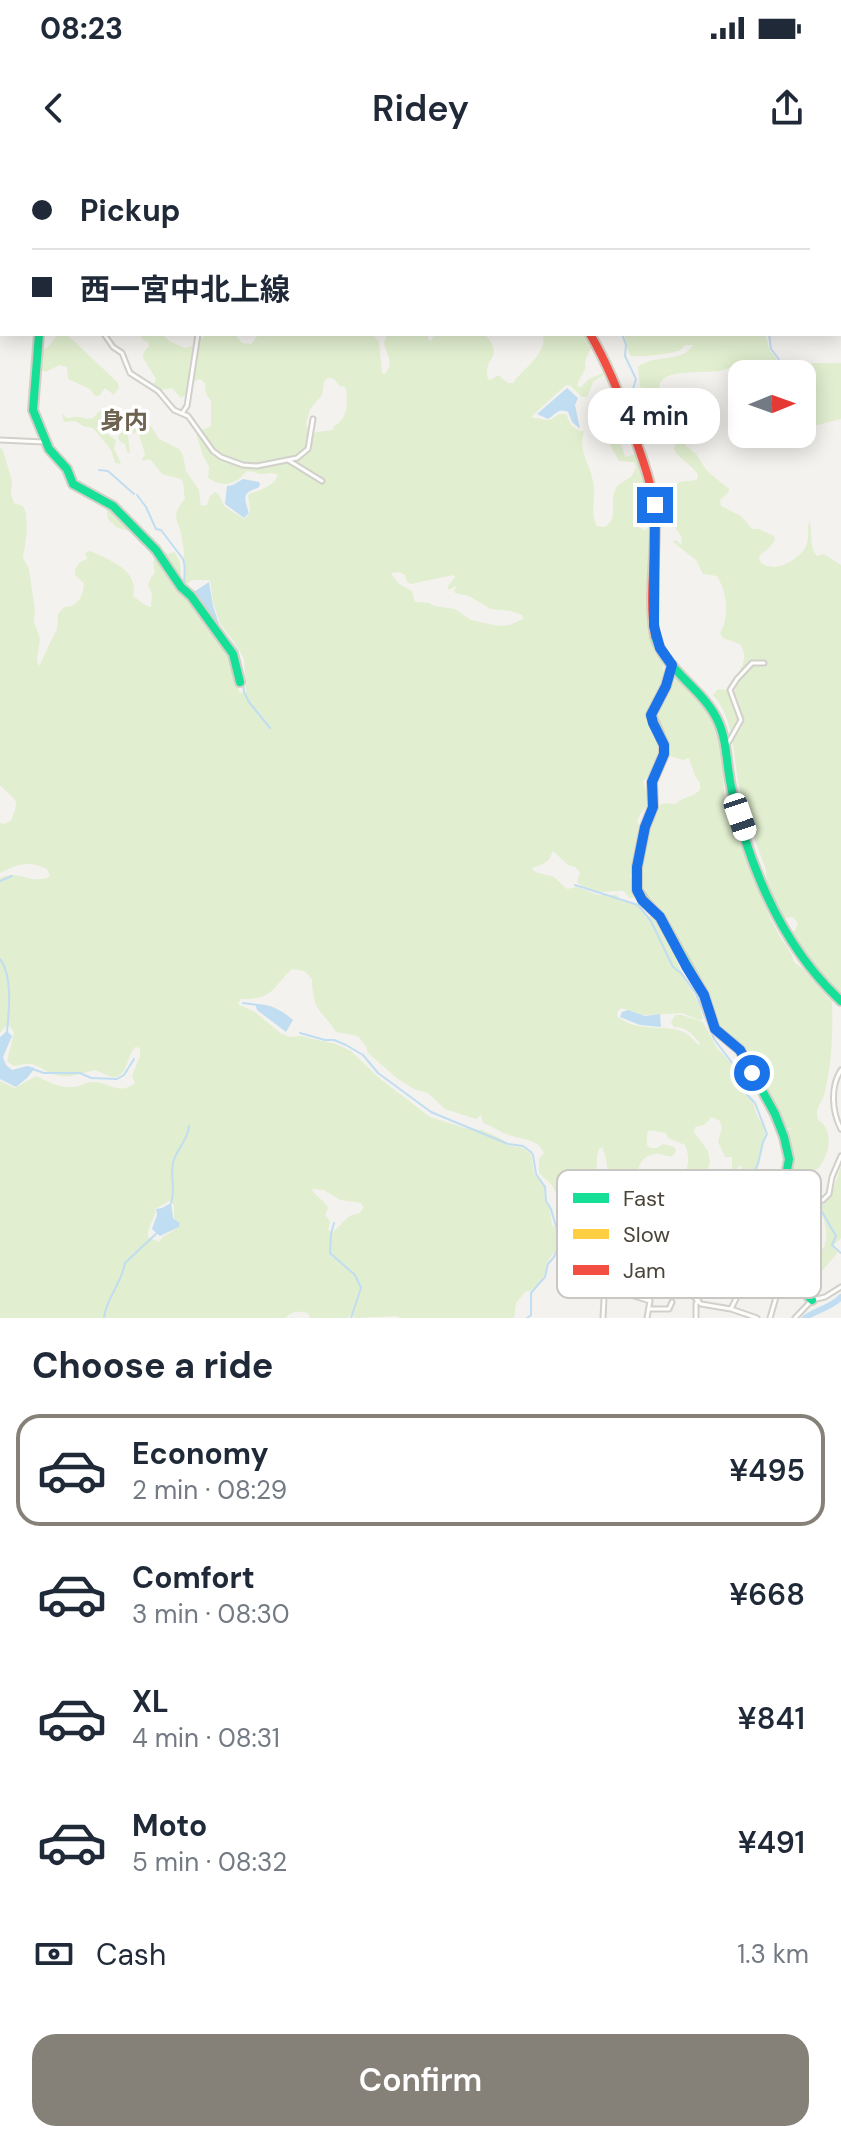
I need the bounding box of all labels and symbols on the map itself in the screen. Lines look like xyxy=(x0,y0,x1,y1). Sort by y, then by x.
north arrow xyxy=(728,360,816,448)
callout: 4 min xyxy=(589,389,721,445)
district label: 身内 xyxy=(100,405,148,436)
route end xyxy=(637,487,673,523)
car xyxy=(721,790,759,844)
route start xyxy=(734,1055,770,1091)
legend xyxy=(557,1170,821,1298)
text: Fast xyxy=(623,1184,665,1213)
text: Slow xyxy=(623,1220,670,1249)
text: Jam xyxy=(623,1256,666,1285)

